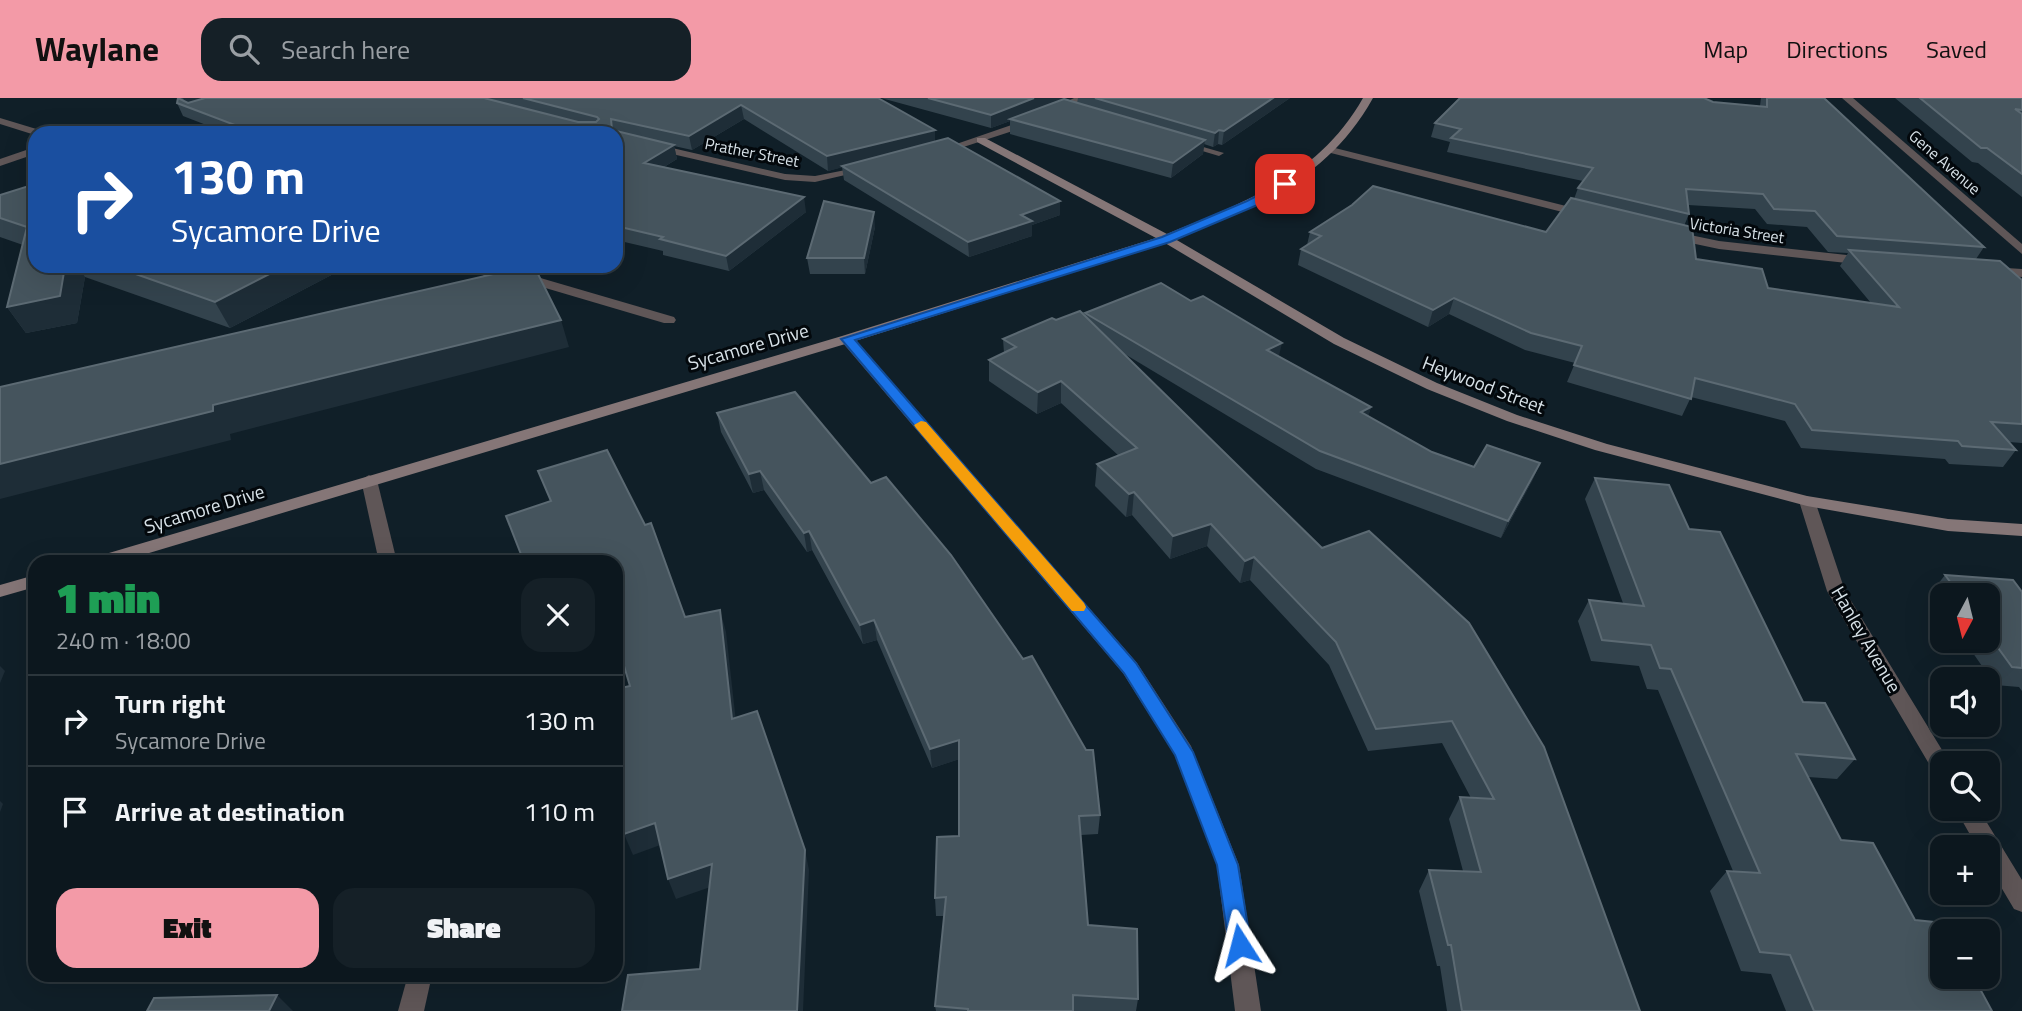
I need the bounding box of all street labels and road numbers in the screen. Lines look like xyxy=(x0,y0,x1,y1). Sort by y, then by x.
street label: Gene Avenue xyxy=(1904,124,1986,200)
street label: Prather Street xyxy=(703,131,802,173)
street label: Victoria Street xyxy=(1688,211,1787,249)
street label: Sycamore Drive xyxy=(684,315,812,377)
street label: Heywood Street xyxy=(1419,347,1550,421)
street label: Sycamore Drive xyxy=(140,476,268,540)
street label: Hanley Avenue xyxy=(1825,580,1909,698)

